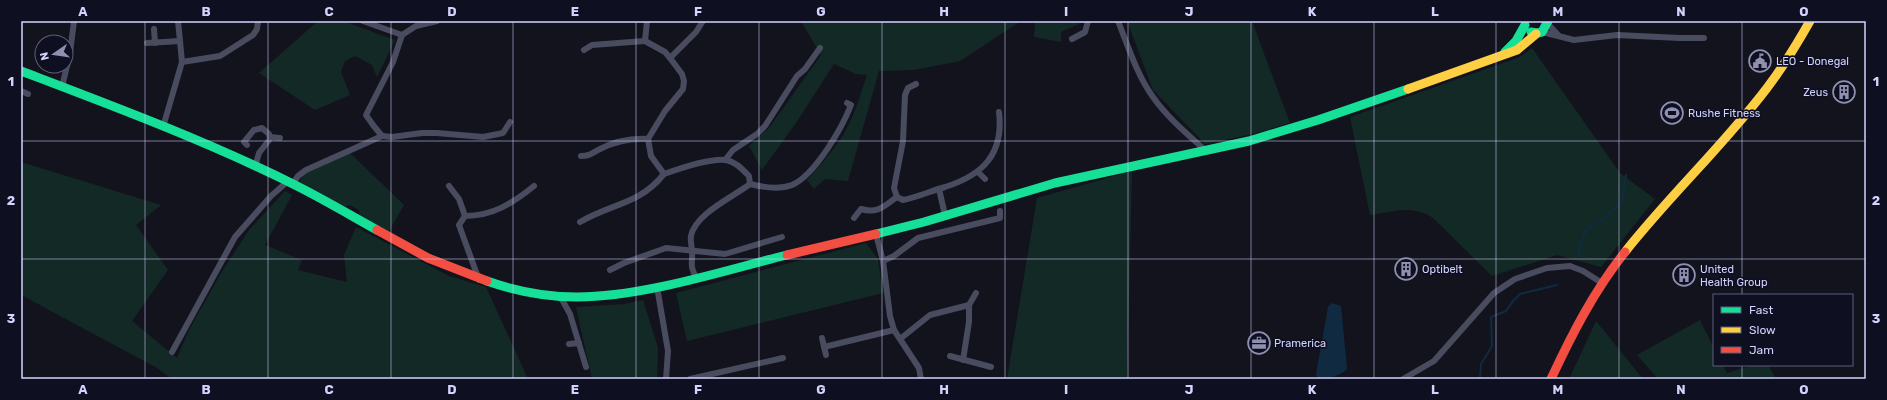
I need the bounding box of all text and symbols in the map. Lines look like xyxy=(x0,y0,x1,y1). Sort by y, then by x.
text: A xyxy=(78,4,88,19)
text: B xyxy=(201,4,211,19)
text: C xyxy=(324,4,334,19)
text: D xyxy=(447,4,457,19)
text: E xyxy=(571,4,579,19)
text: F xyxy=(694,4,702,19)
text: G xyxy=(816,4,826,19)
text: H xyxy=(939,4,949,19)
text: I xyxy=(1064,4,1068,19)
text: J xyxy=(1185,4,1193,19)
text: K xyxy=(1308,4,1317,19)
text: L xyxy=(1431,4,1439,19)
text: M xyxy=(1553,4,1563,19)
text: N xyxy=(1676,4,1686,19)
text: O xyxy=(1799,4,1809,19)
north arrow xyxy=(34,34,74,74)
public building icon: LEO - Donegal xyxy=(1747,48,1773,74)
text: N xyxy=(38,51,52,61)
place label: LEO - Donegal xyxy=(1776,55,1849,68)
text: 1 xyxy=(8,74,14,89)
text: 1 xyxy=(1873,74,1879,89)
building icon: Zeus xyxy=(1831,79,1857,105)
place label: Zeus xyxy=(1803,86,1828,99)
sports icon: Rushe Fitness xyxy=(1659,100,1685,126)
place label: Rushe Fitness xyxy=(1688,107,1761,120)
text: 2 xyxy=(7,193,15,208)
text: 2 xyxy=(1872,193,1880,208)
building icon: Optibelt xyxy=(1393,256,1419,282)
building icon: United Health Group xyxy=(1671,262,1697,288)
place label: Optibelt xyxy=(1422,263,1463,276)
place label: United Health Group xyxy=(1700,263,1768,289)
legend xyxy=(1713,294,1853,366)
text: Fast xyxy=(1749,303,1773,317)
text: 3 xyxy=(7,311,16,326)
text: 3 xyxy=(1872,311,1881,326)
text: Slow xyxy=(1749,323,1776,337)
office icon: Pramerica xyxy=(1246,330,1272,356)
place label: Pramerica xyxy=(1274,337,1326,350)
text: Jam xyxy=(1749,343,1774,357)
text: A xyxy=(78,382,88,397)
text: B xyxy=(201,382,211,397)
text: C xyxy=(324,382,334,397)
text: D xyxy=(447,382,457,397)
text: E xyxy=(571,382,579,397)
text: F xyxy=(694,382,702,397)
text: G xyxy=(816,382,826,397)
text: H xyxy=(939,382,949,397)
text: I xyxy=(1064,382,1068,397)
text: J xyxy=(1185,382,1193,397)
text: K xyxy=(1308,382,1317,397)
text: L xyxy=(1431,382,1439,397)
text: M xyxy=(1553,382,1563,397)
text: N xyxy=(1676,382,1686,397)
text: O xyxy=(1799,382,1809,397)

